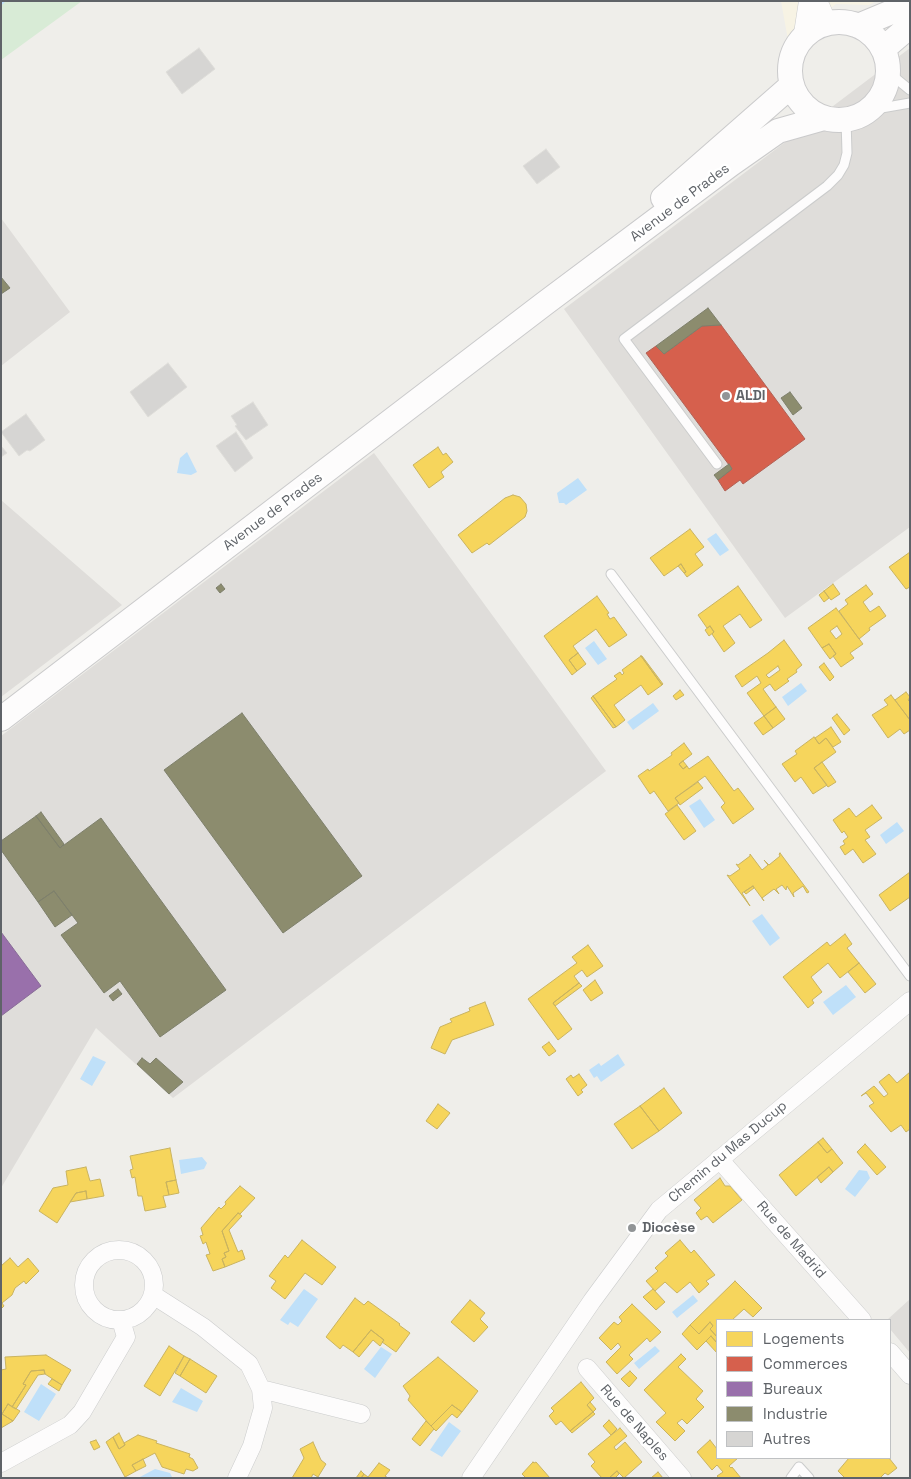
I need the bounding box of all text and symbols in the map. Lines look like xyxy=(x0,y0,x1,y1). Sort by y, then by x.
street label: Avenue de Prades xyxy=(627,160,733,246)
place label: ALDI xyxy=(736,388,765,404)
marker: ALDI xyxy=(720,390,732,402)
street label: Avenue de Prades xyxy=(220,469,326,555)
street label: Chemin du Mas Ducup xyxy=(665,1097,791,1207)
street label: Rue de Madrid xyxy=(753,1198,829,1282)
place label: Diocèse xyxy=(642,1220,695,1236)
marker: Diocèse xyxy=(626,1222,638,1234)
legend xyxy=(716,1319,891,1459)
text: Logements xyxy=(763,1329,845,1348)
text: Commerces xyxy=(763,1354,848,1373)
text: Bureaux xyxy=(763,1379,823,1398)
street label: Rue de Naples xyxy=(596,1381,672,1465)
text: Industrie xyxy=(763,1404,828,1423)
text: Autres xyxy=(763,1429,811,1448)

